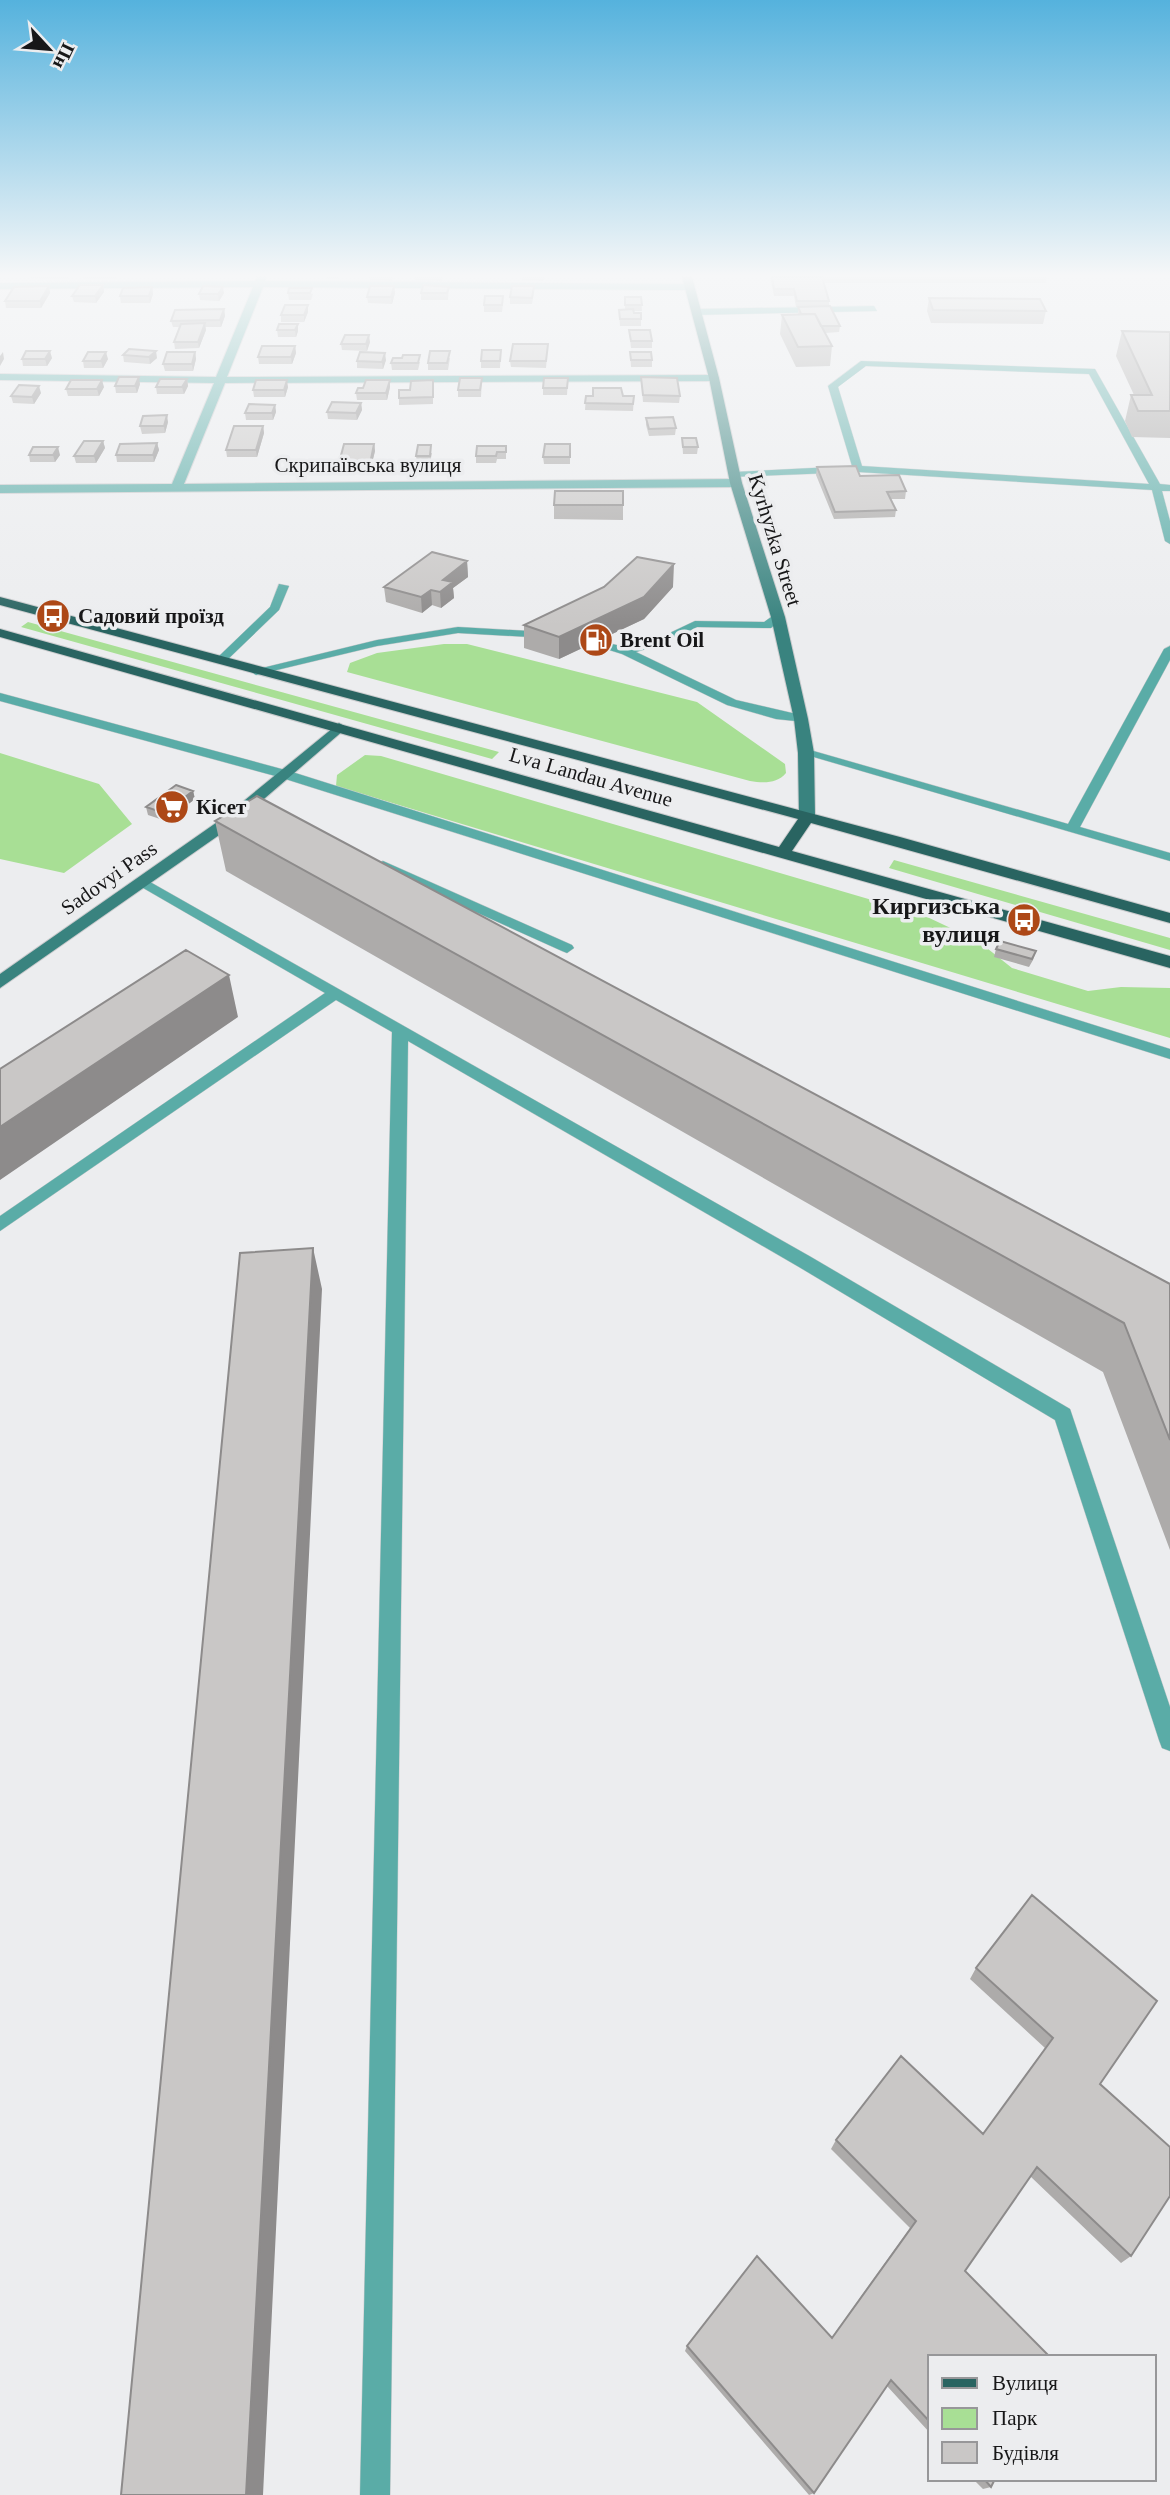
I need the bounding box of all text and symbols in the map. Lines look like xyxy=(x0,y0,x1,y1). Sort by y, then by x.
north arrow xyxy=(14,14,84,84)
text: Пн xyxy=(49,40,79,72)
street label: Скрипаївська вулиця xyxy=(275,453,462,477)
street label: Kyrhyzka Street xyxy=(743,471,807,609)
bus stop icon: Садовий проїзд xyxy=(34,597,72,635)
place label: Садовий проїзд xyxy=(78,604,224,628)
fuel station icon: Brent Oil xyxy=(577,621,615,659)
place label: Brent Oil xyxy=(620,628,704,652)
street label: Lva Landau Avenue xyxy=(507,742,675,812)
supermarket icon: Кісет xyxy=(153,788,191,826)
place label: Кісет xyxy=(196,795,247,819)
street label: Sadovyi Pass xyxy=(56,836,162,920)
place label: Киргизська вулиця xyxy=(872,893,1000,947)
bus stop icon: Киргизська вулиця xyxy=(1005,901,1043,939)
legend xyxy=(928,2355,1156,2481)
text: Вулиця xyxy=(992,2371,1058,2395)
text: Парк xyxy=(992,2406,1038,2430)
text: Будівля xyxy=(992,2441,1059,2465)

